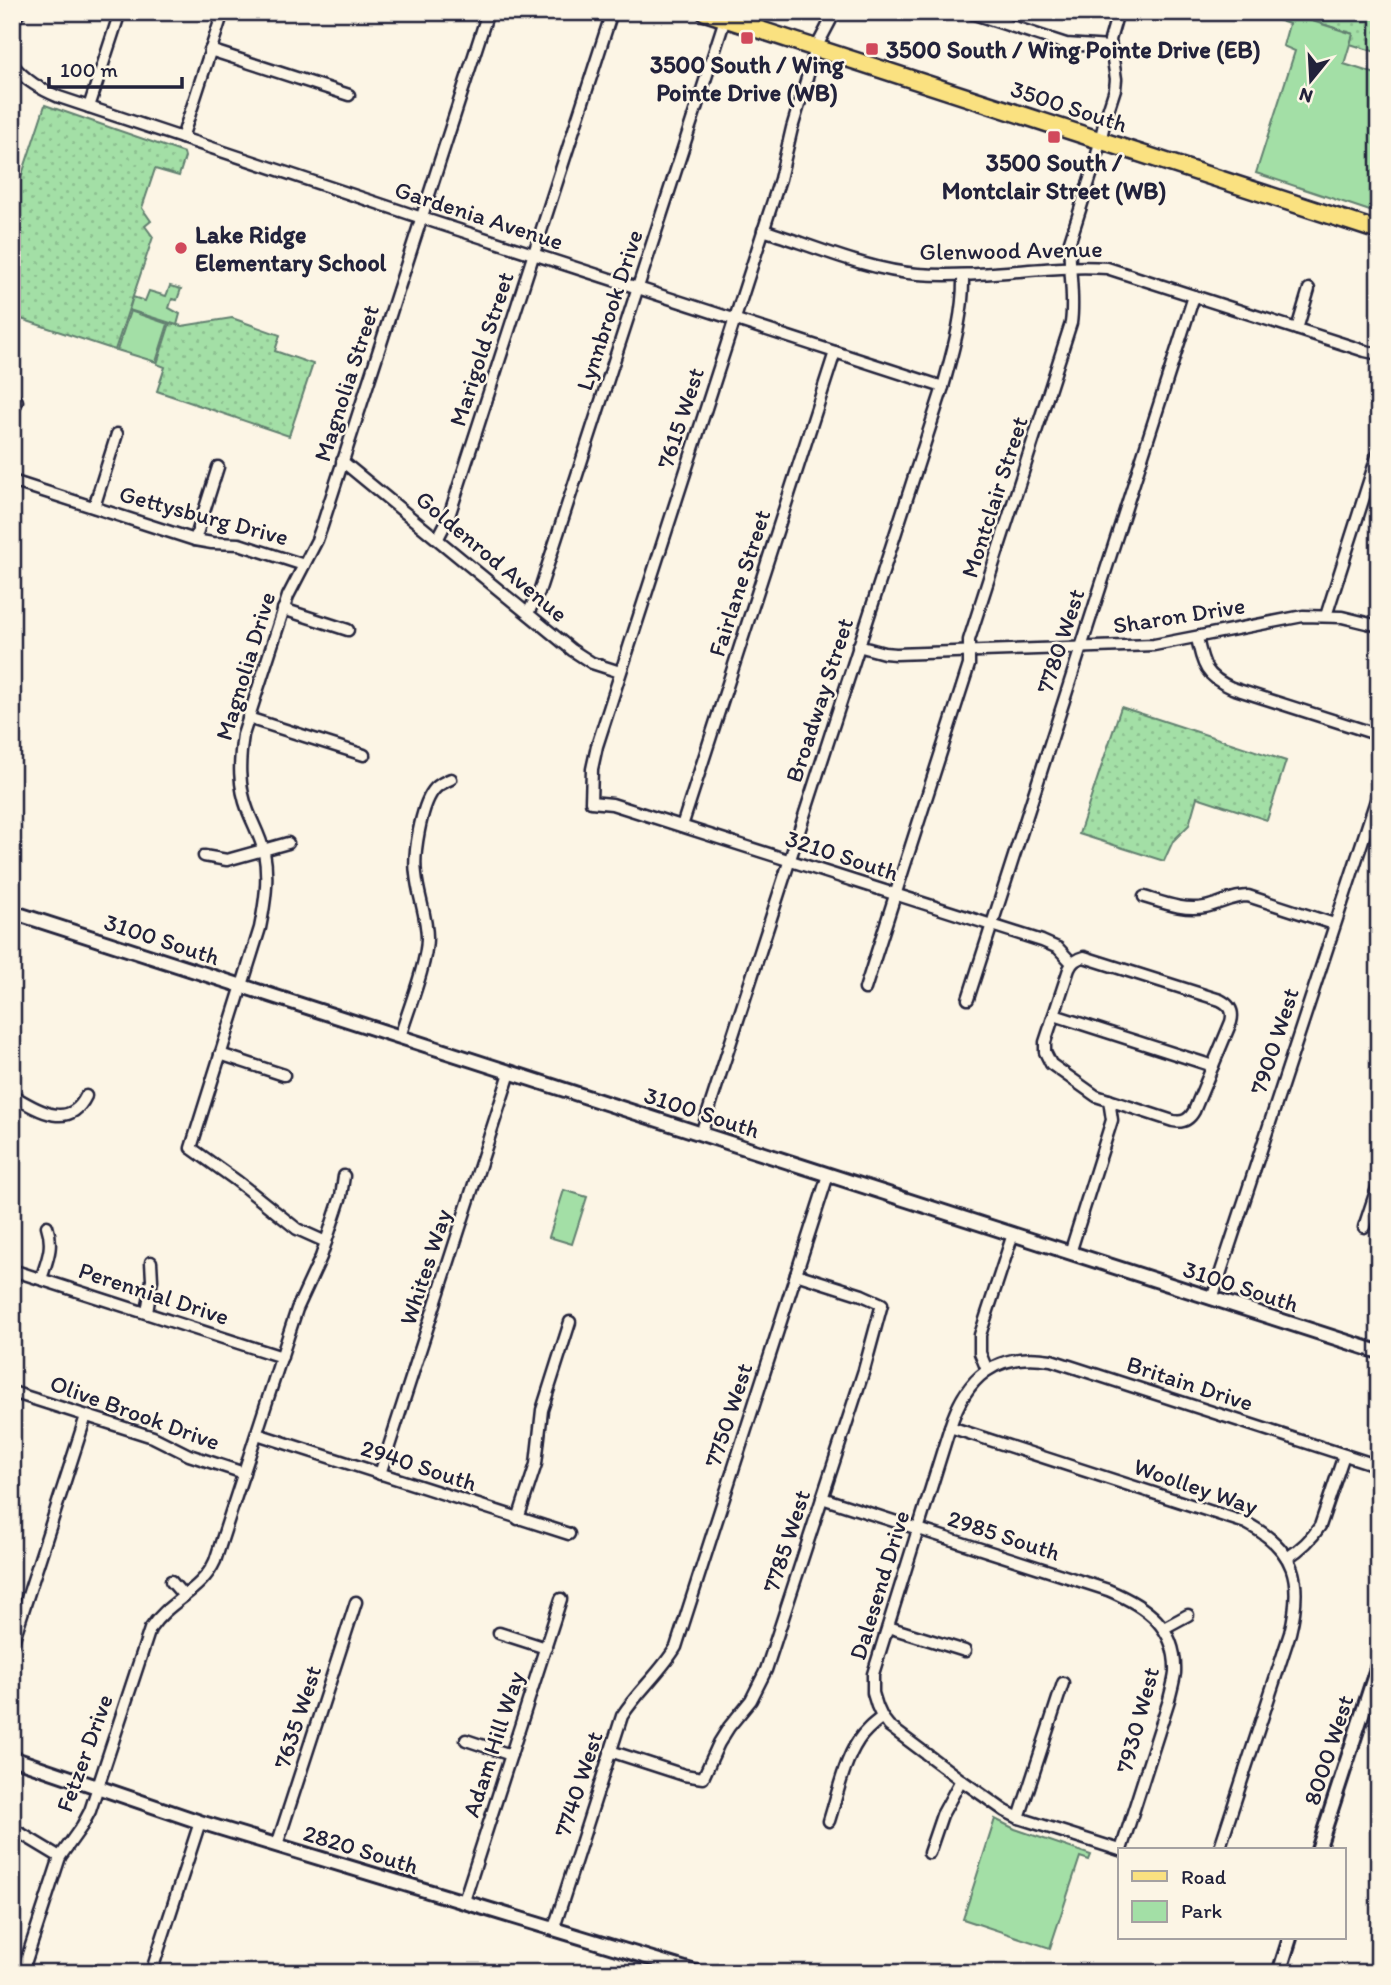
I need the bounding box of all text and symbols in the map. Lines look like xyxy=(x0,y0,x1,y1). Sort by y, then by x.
marker: 3500 South / Wing Pointe Drive (WB) xyxy=(739,30,755,46)
place label: 3500 South / Wing Pointe Drive (EB) xyxy=(886,35,1261,65)
marker: 3500 South / Wing Pointe Drive (EB) xyxy=(864,41,880,57)
scale bar xyxy=(49,46,182,90)
north arrow xyxy=(1276,46,1346,116)
place label: 3500 South / Wing Pointe Drive (WB) xyxy=(650,50,845,108)
text: 100 m xyxy=(60,57,118,82)
street label: 3500 South xyxy=(1007,74,1131,138)
text: N xyxy=(1296,83,1316,109)
marker: 3500 South / Montclair Street (WB) xyxy=(1046,129,1062,145)
place label: 3500 South / Montclair Street (WB) xyxy=(942,148,1166,206)
street label: Gardenia Avenue xyxy=(391,174,567,256)
place label: Lake Ridge Elementary School xyxy=(195,220,387,278)
street label: Lynnbrook Drive xyxy=(569,226,649,394)
street label: Glenwood Avenue xyxy=(919,234,1103,266)
marker: Lake Ridge Elementary School xyxy=(173,240,189,256)
street label: Marigold Street xyxy=(442,268,520,430)
street label: Magnolia Street xyxy=(307,301,385,465)
street label: 7615 West xyxy=(650,364,710,472)
street label: Montclair Street xyxy=(954,413,1034,581)
street label: Gettysburg Drive xyxy=(116,478,292,552)
street label: Goldenrod Avenue xyxy=(410,484,574,628)
street label: Fairlane Street xyxy=(702,506,776,660)
street label: 7780 West xyxy=(1030,585,1090,697)
street label: Magnolia Drive xyxy=(209,588,281,744)
street label: Sharon Drive xyxy=(1111,590,1247,640)
street label: Broadway Street xyxy=(779,614,859,786)
street label: 3210 South xyxy=(782,823,902,887)
street label: 3100 South xyxy=(101,907,223,971)
street label: 7900 West xyxy=(1243,984,1305,1098)
street label: 3100 South xyxy=(641,1080,763,1144)
street label: Whites Way xyxy=(393,1205,457,1329)
street label: 3100 South xyxy=(1180,1254,1302,1318)
street label: Perennial Drive xyxy=(75,1255,233,1331)
street label: Britain Drive xyxy=(1123,1349,1257,1417)
street label: 7750 West xyxy=(698,1359,758,1471)
street label: Olive Brook Drive xyxy=(46,1368,224,1456)
street label: 2940 South xyxy=(357,1433,481,1497)
street label: Woolley Way xyxy=(1130,1451,1262,1521)
street label: 7785 West xyxy=(756,1486,816,1596)
street label: 2985 South xyxy=(944,1503,1064,1567)
street label: Dalesend Drive xyxy=(843,1507,915,1663)
street label: 7635 West xyxy=(267,1662,327,1772)
street label: 7930 West xyxy=(1109,1664,1165,1776)
street label: Adam Hill Way xyxy=(456,1667,530,1821)
street label: Fetzer Drive xyxy=(49,1690,119,1816)
street label: 8000 West xyxy=(1297,1691,1359,1809)
street label: 7740 West xyxy=(547,1728,609,1840)
street label: 2820 South xyxy=(300,1818,422,1880)
legend xyxy=(1118,1848,1346,1940)
text: Road xyxy=(1181,1864,1227,1889)
text: Park xyxy=(1181,1898,1223,1923)

